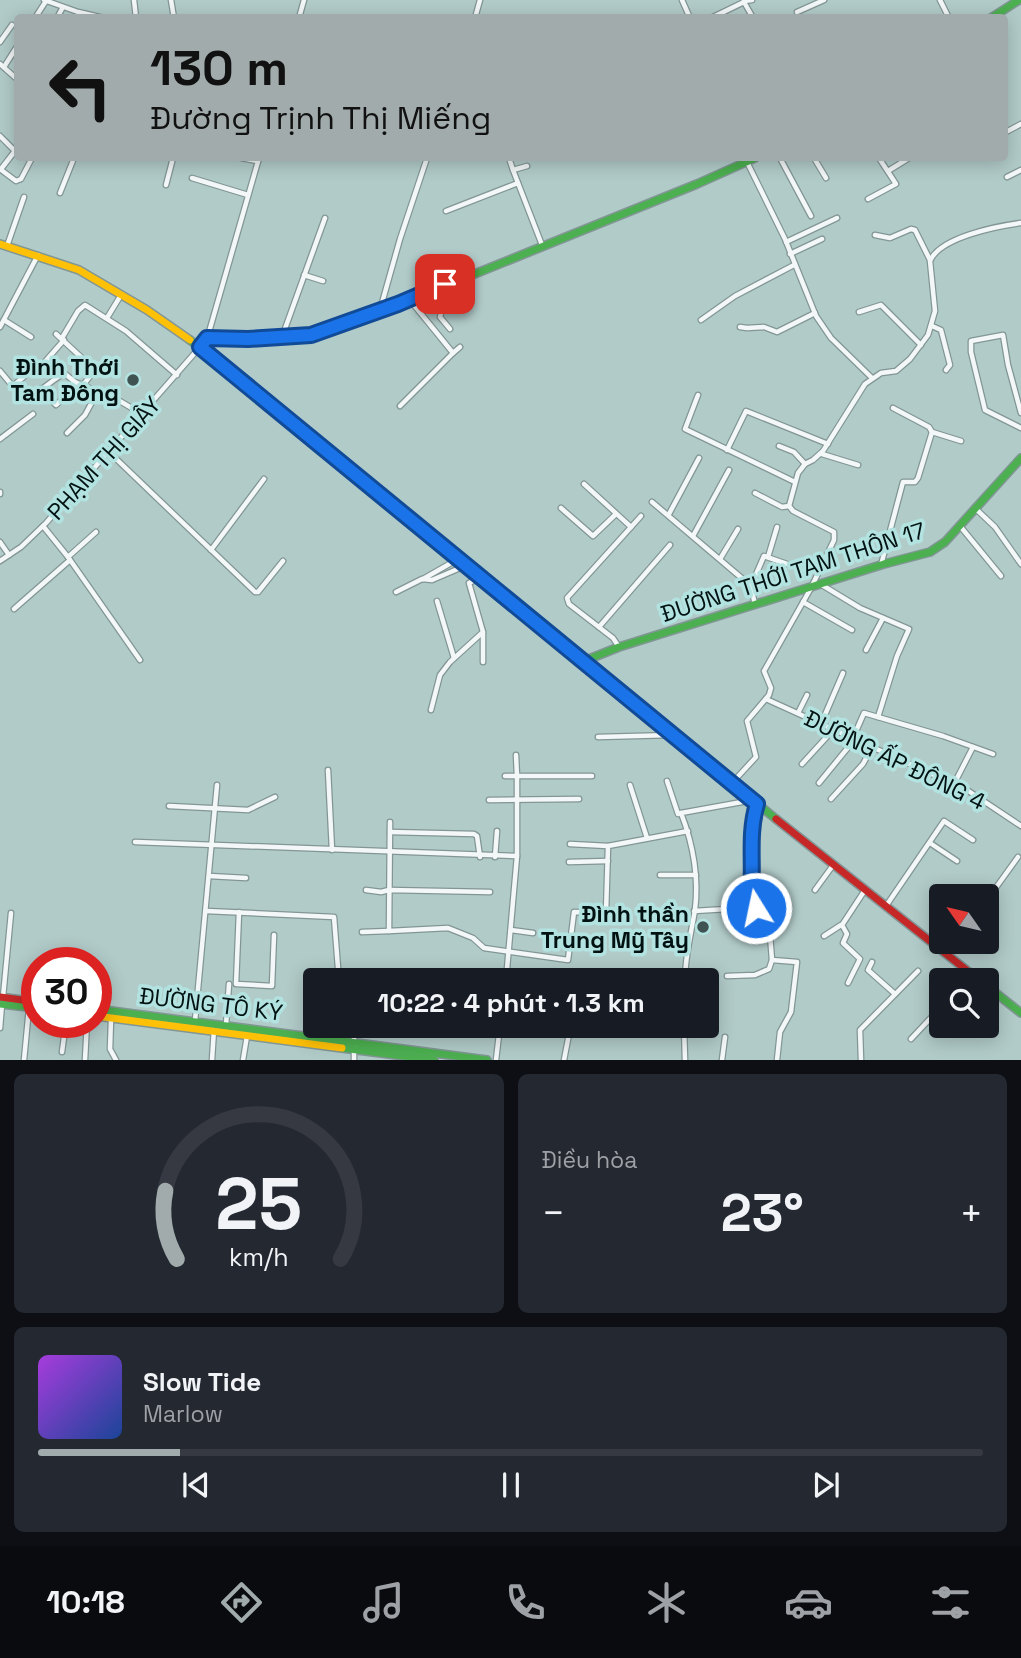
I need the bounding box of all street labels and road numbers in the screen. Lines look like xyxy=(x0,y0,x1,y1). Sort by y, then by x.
street label: PHẠM THỊ GIÂY xyxy=(41,390,167,526)
street label: ĐƯỜNG THỚI TAM THÔN 17 xyxy=(657,515,929,629)
street label: ĐƯỜNG ẤP ĐÔNG 4 xyxy=(799,703,991,817)
street label: ĐƯỜNG TÔ KÝ xyxy=(138,980,284,1028)

